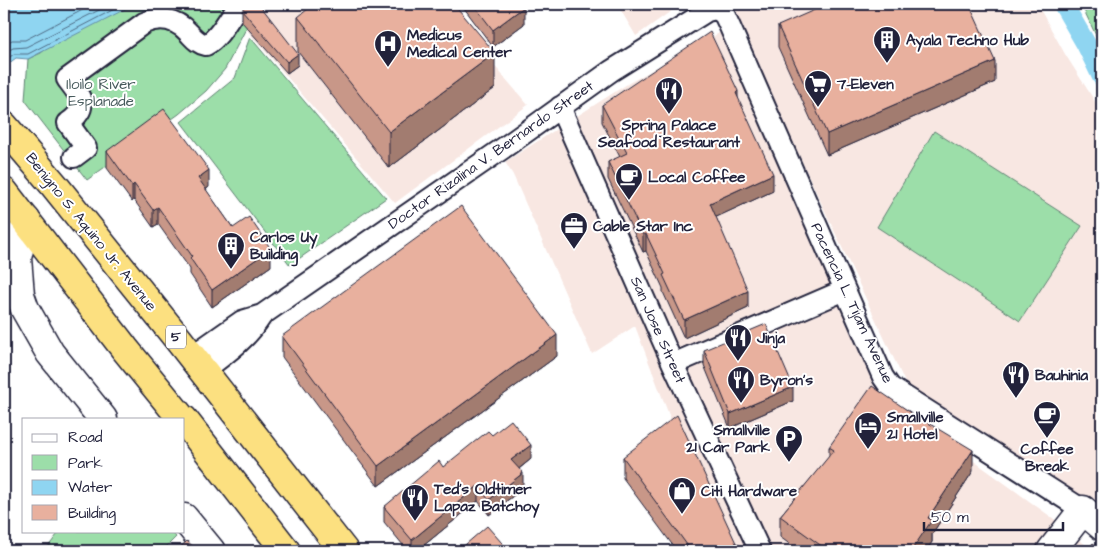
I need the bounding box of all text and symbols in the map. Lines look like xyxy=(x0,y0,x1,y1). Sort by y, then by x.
place label: Medicus Medical Center xyxy=(407,25,512,63)
building icon: Ayala Techno Hub xyxy=(872,25,902,64)
hospital icon: Medicus Medical Center xyxy=(373,29,403,68)
place label: Ayala Techno Hub xyxy=(906,30,1029,52)
supermarket icon: 7-Eleven xyxy=(803,69,833,108)
park label: Iloilo River Esplanade xyxy=(66,74,136,112)
place label: 7-Eleven xyxy=(836,74,894,95)
street label: Doctor Rizalina V. Bernardo Street xyxy=(384,76,598,234)
restaurant icon: Spring Palace Seafood Restaurant xyxy=(654,76,684,115)
place label: Spring Palace Seafood Restaurant xyxy=(597,115,741,153)
street label: Benigno S. Aquino Jr. Avenue xyxy=(20,148,162,316)
cafe icon: Local Coffee xyxy=(614,162,644,201)
place label: Local Coffee xyxy=(648,167,745,188)
office icon: Cable Star Inc xyxy=(559,211,589,250)
place label: Cable Star Inc xyxy=(593,216,694,237)
street label: Pacencia L. Tijam Avenue xyxy=(806,219,898,387)
place label: Carlos Uy Building xyxy=(250,227,318,267)
building icon: Carlos Uy Building xyxy=(216,231,246,270)
street label: San Jose Street xyxy=(625,273,691,387)
restaurant icon: Jinja xyxy=(723,323,753,362)
road number: 5 xyxy=(166,326,186,348)
place label: Jinja xyxy=(756,328,785,349)
restaurant icon: Bauhinia xyxy=(1001,360,1031,399)
restaurant icon: Byron's xyxy=(726,365,756,404)
place label: Bauhinia xyxy=(1035,365,1088,386)
place label: Byron's xyxy=(760,370,814,392)
cafe icon: Coffee Break xyxy=(1032,400,1062,439)
place label: Smallville 21 Hotel xyxy=(886,407,944,445)
hotel icon: Smallville 21 Hotel xyxy=(853,411,883,450)
legend xyxy=(22,418,185,532)
place label: Smallville 21 Car Park xyxy=(685,420,771,458)
parking icon: Smallville 21 Car Park xyxy=(774,424,804,463)
text: Road xyxy=(68,427,103,448)
place label: Coffee Break xyxy=(1020,439,1074,477)
text: Park xyxy=(68,453,103,474)
shop icon: Citi Hardware xyxy=(667,476,697,515)
text: Water xyxy=(68,477,112,498)
place label: Ted's Oldtimer Lapaz Batchoy xyxy=(433,479,540,518)
place label: Citi Hardware xyxy=(701,481,797,502)
restaurant icon: Ted's Oldtimer Lapaz Batchoy xyxy=(400,483,430,522)
scale bar xyxy=(924,500,1062,532)
text: Building xyxy=(68,503,116,525)
text: 50 m xyxy=(931,507,969,528)

